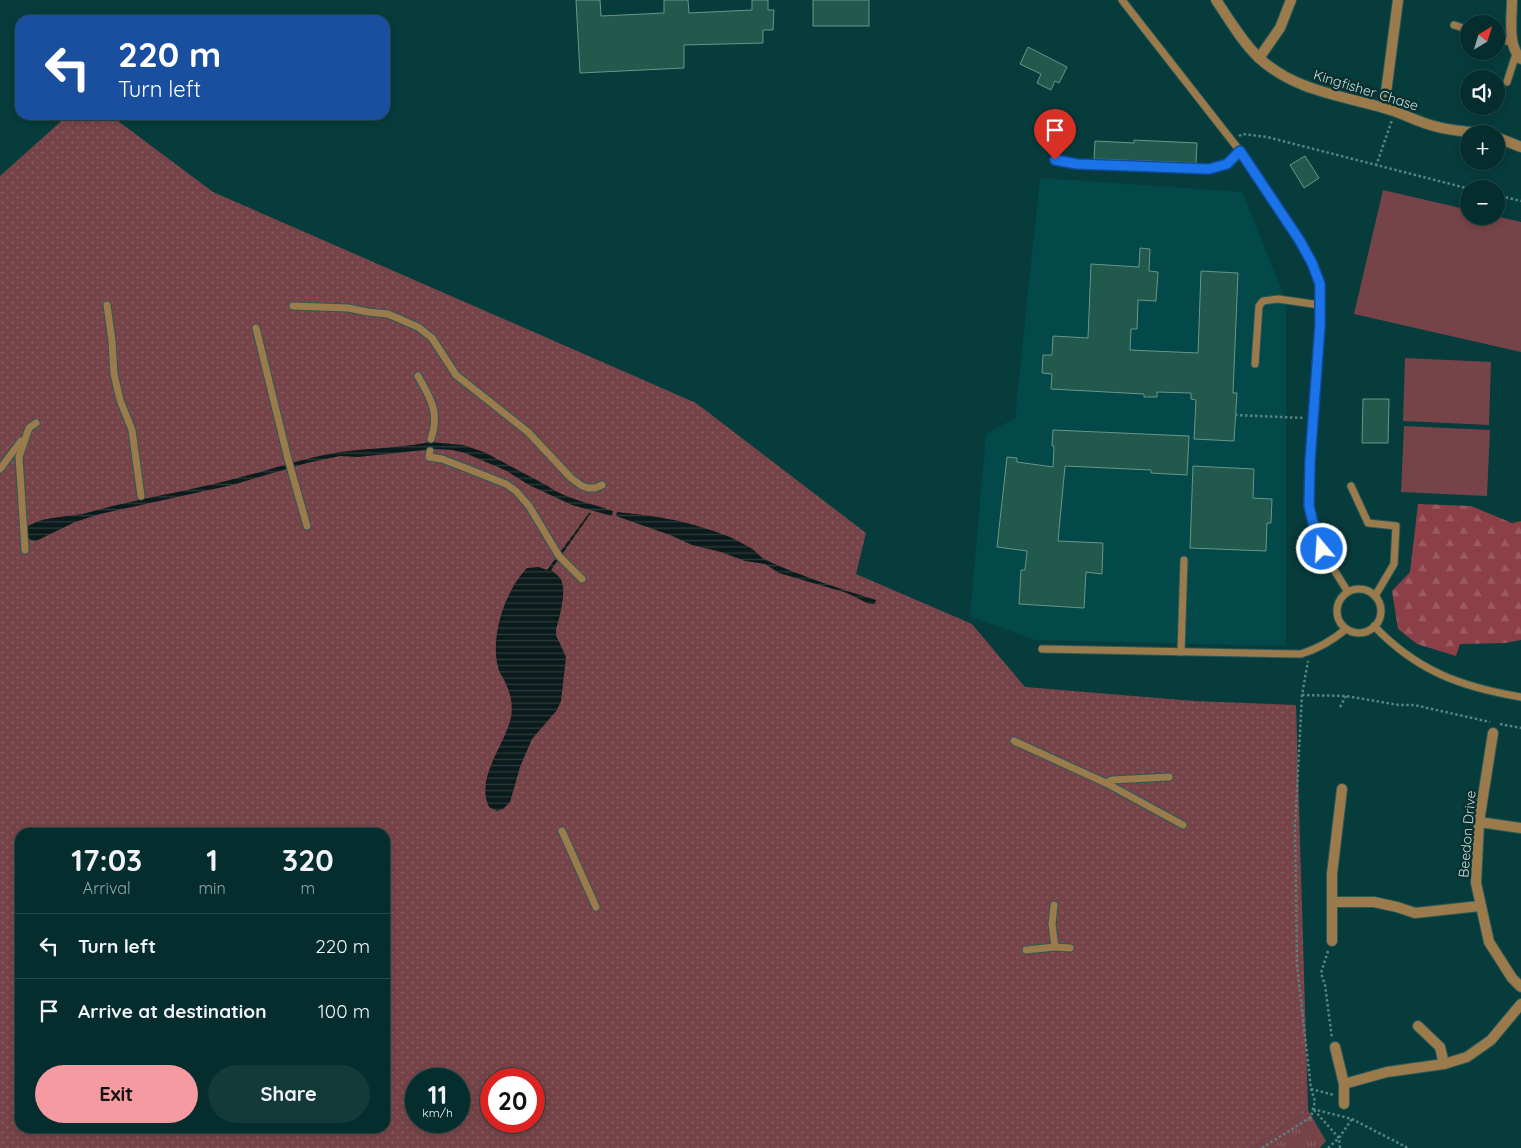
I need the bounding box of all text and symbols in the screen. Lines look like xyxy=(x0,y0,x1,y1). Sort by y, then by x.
north arrow xyxy=(1460,15,1505,60)
map controls xyxy=(1460,15,1505,225)
text: 220 m xyxy=(118,32,221,76)
icon: left xyxy=(35,35,100,100)
street label: Kingfisher Chase xyxy=(1311,65,1421,115)
button: sound xyxy=(1460,70,1505,115)
text: Turn left xyxy=(118,75,201,103)
pin xyxy=(1034,109,1076,160)
icon: arrive xyxy=(1041,116,1069,144)
button: + xyxy=(1460,125,1505,170)
button: − xyxy=(1460,180,1505,225)
position arrow xyxy=(1295,522,1347,574)
street label: Beedon Drive xyxy=(1454,790,1480,878)
text: 17:03 xyxy=(71,841,142,879)
text: 1 xyxy=(206,841,218,879)
text: 320 xyxy=(282,841,334,879)
text: Arrival xyxy=(83,878,131,898)
text: min xyxy=(199,878,226,898)
text: m xyxy=(301,878,315,898)
icon: left xyxy=(35,932,63,960)
text: Turn left xyxy=(78,934,156,958)
text: 220 m xyxy=(315,934,370,958)
icon: arrive xyxy=(35,997,63,1025)
text: Arrive at destination xyxy=(78,999,267,1023)
text: 100 m xyxy=(318,999,370,1023)
button: Exit xyxy=(35,1065,198,1123)
button: Share xyxy=(208,1065,370,1123)
speed limit sign: 20 xyxy=(480,1068,545,1133)
text: 11 xyxy=(428,1079,447,1110)
text: km/h xyxy=(422,1105,453,1120)

